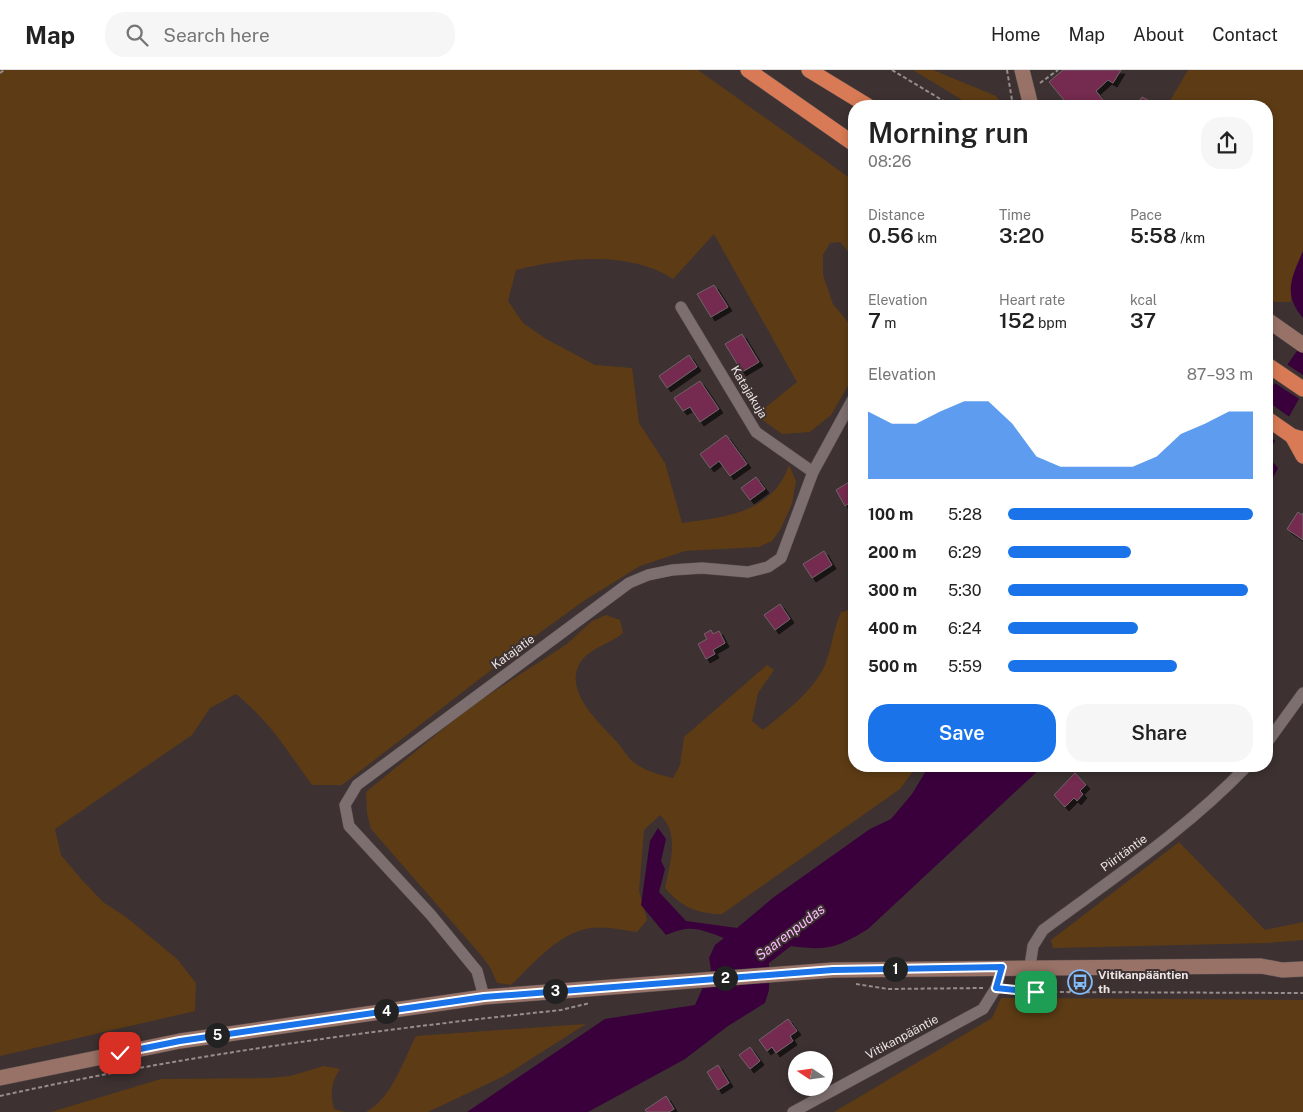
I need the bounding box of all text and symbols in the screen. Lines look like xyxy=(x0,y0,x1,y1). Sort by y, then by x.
search box xyxy=(105,12,455,57)
text: Map xyxy=(25,21,75,49)
icon: search xyxy=(123,21,151,49)
text: Search here xyxy=(163,24,270,46)
text: Home xyxy=(991,24,1041,45)
text: Map xyxy=(1069,24,1105,45)
text: About xyxy=(1133,24,1184,45)
text: Contact xyxy=(1212,24,1278,45)
text: Morning run xyxy=(868,116,1029,149)
button: share xyxy=(1201,117,1253,169)
text: 08:26 xyxy=(868,152,911,171)
text: Distance xyxy=(868,207,925,223)
text: Time xyxy=(999,207,1031,223)
text: Pace xyxy=(1130,207,1162,223)
text: 0.56 xyxy=(868,223,914,248)
text: 3:20 xyxy=(999,223,1044,248)
text: 5:58 xyxy=(1130,223,1177,248)
text: km xyxy=(914,230,937,246)
text: /km xyxy=(1177,230,1205,246)
text: Elevation xyxy=(868,292,927,308)
text: Heart rate xyxy=(999,292,1065,308)
text: kcal xyxy=(1130,292,1157,308)
text: 7 xyxy=(868,308,881,333)
text: 152 xyxy=(999,308,1035,333)
text: 37 xyxy=(1130,308,1156,333)
text: m xyxy=(881,315,896,331)
text: bpm xyxy=(1035,315,1067,331)
street label: Katajakuja xyxy=(728,363,770,421)
text: Elevation xyxy=(868,365,936,384)
text: 87–93 m xyxy=(1187,365,1253,384)
text: 100 m xyxy=(868,505,913,524)
text: 5:28 xyxy=(948,505,982,524)
text: 200 m xyxy=(868,543,917,562)
text: 6:29 xyxy=(948,543,981,562)
text: 300 m xyxy=(868,581,917,600)
text: 5:30 xyxy=(948,581,982,600)
text: 400 m xyxy=(868,619,917,638)
text: 6:24 xyxy=(948,619,981,638)
street label: Katajatie xyxy=(489,632,537,672)
text: 500 m xyxy=(868,657,917,676)
text: 5:59 xyxy=(948,657,982,676)
button: Save xyxy=(868,704,1056,762)
button: Share xyxy=(1066,704,1253,762)
street label: Piiritäntie xyxy=(1098,831,1150,874)
water label: Saarenpudas xyxy=(752,901,828,963)
pin: 1 xyxy=(882,956,908,982)
text: 1 xyxy=(893,961,899,977)
pin: 2 xyxy=(712,966,738,990)
place label: Vitikanpääntien th xyxy=(1098,968,1189,996)
bus stop icon: Vitikanpääntien th xyxy=(1067,969,1093,995)
text: 2 xyxy=(721,970,730,986)
pin xyxy=(1015,971,1057,1013)
pin: 3 xyxy=(542,978,568,1004)
icon: arrive xyxy=(1022,978,1050,1006)
text: 3 xyxy=(551,983,560,999)
pin: 4 xyxy=(374,998,398,1024)
text: 4 xyxy=(382,1003,391,1019)
street label: Vitikanpääntie xyxy=(863,1012,941,1062)
pin: 5 xyxy=(204,1022,230,1048)
text: 5 xyxy=(213,1027,222,1043)
pin xyxy=(99,1032,141,1074)
icon: check xyxy=(106,1039,134,1067)
north arrow xyxy=(788,1051,832,1096)
map controls xyxy=(788,1051,833,1096)

